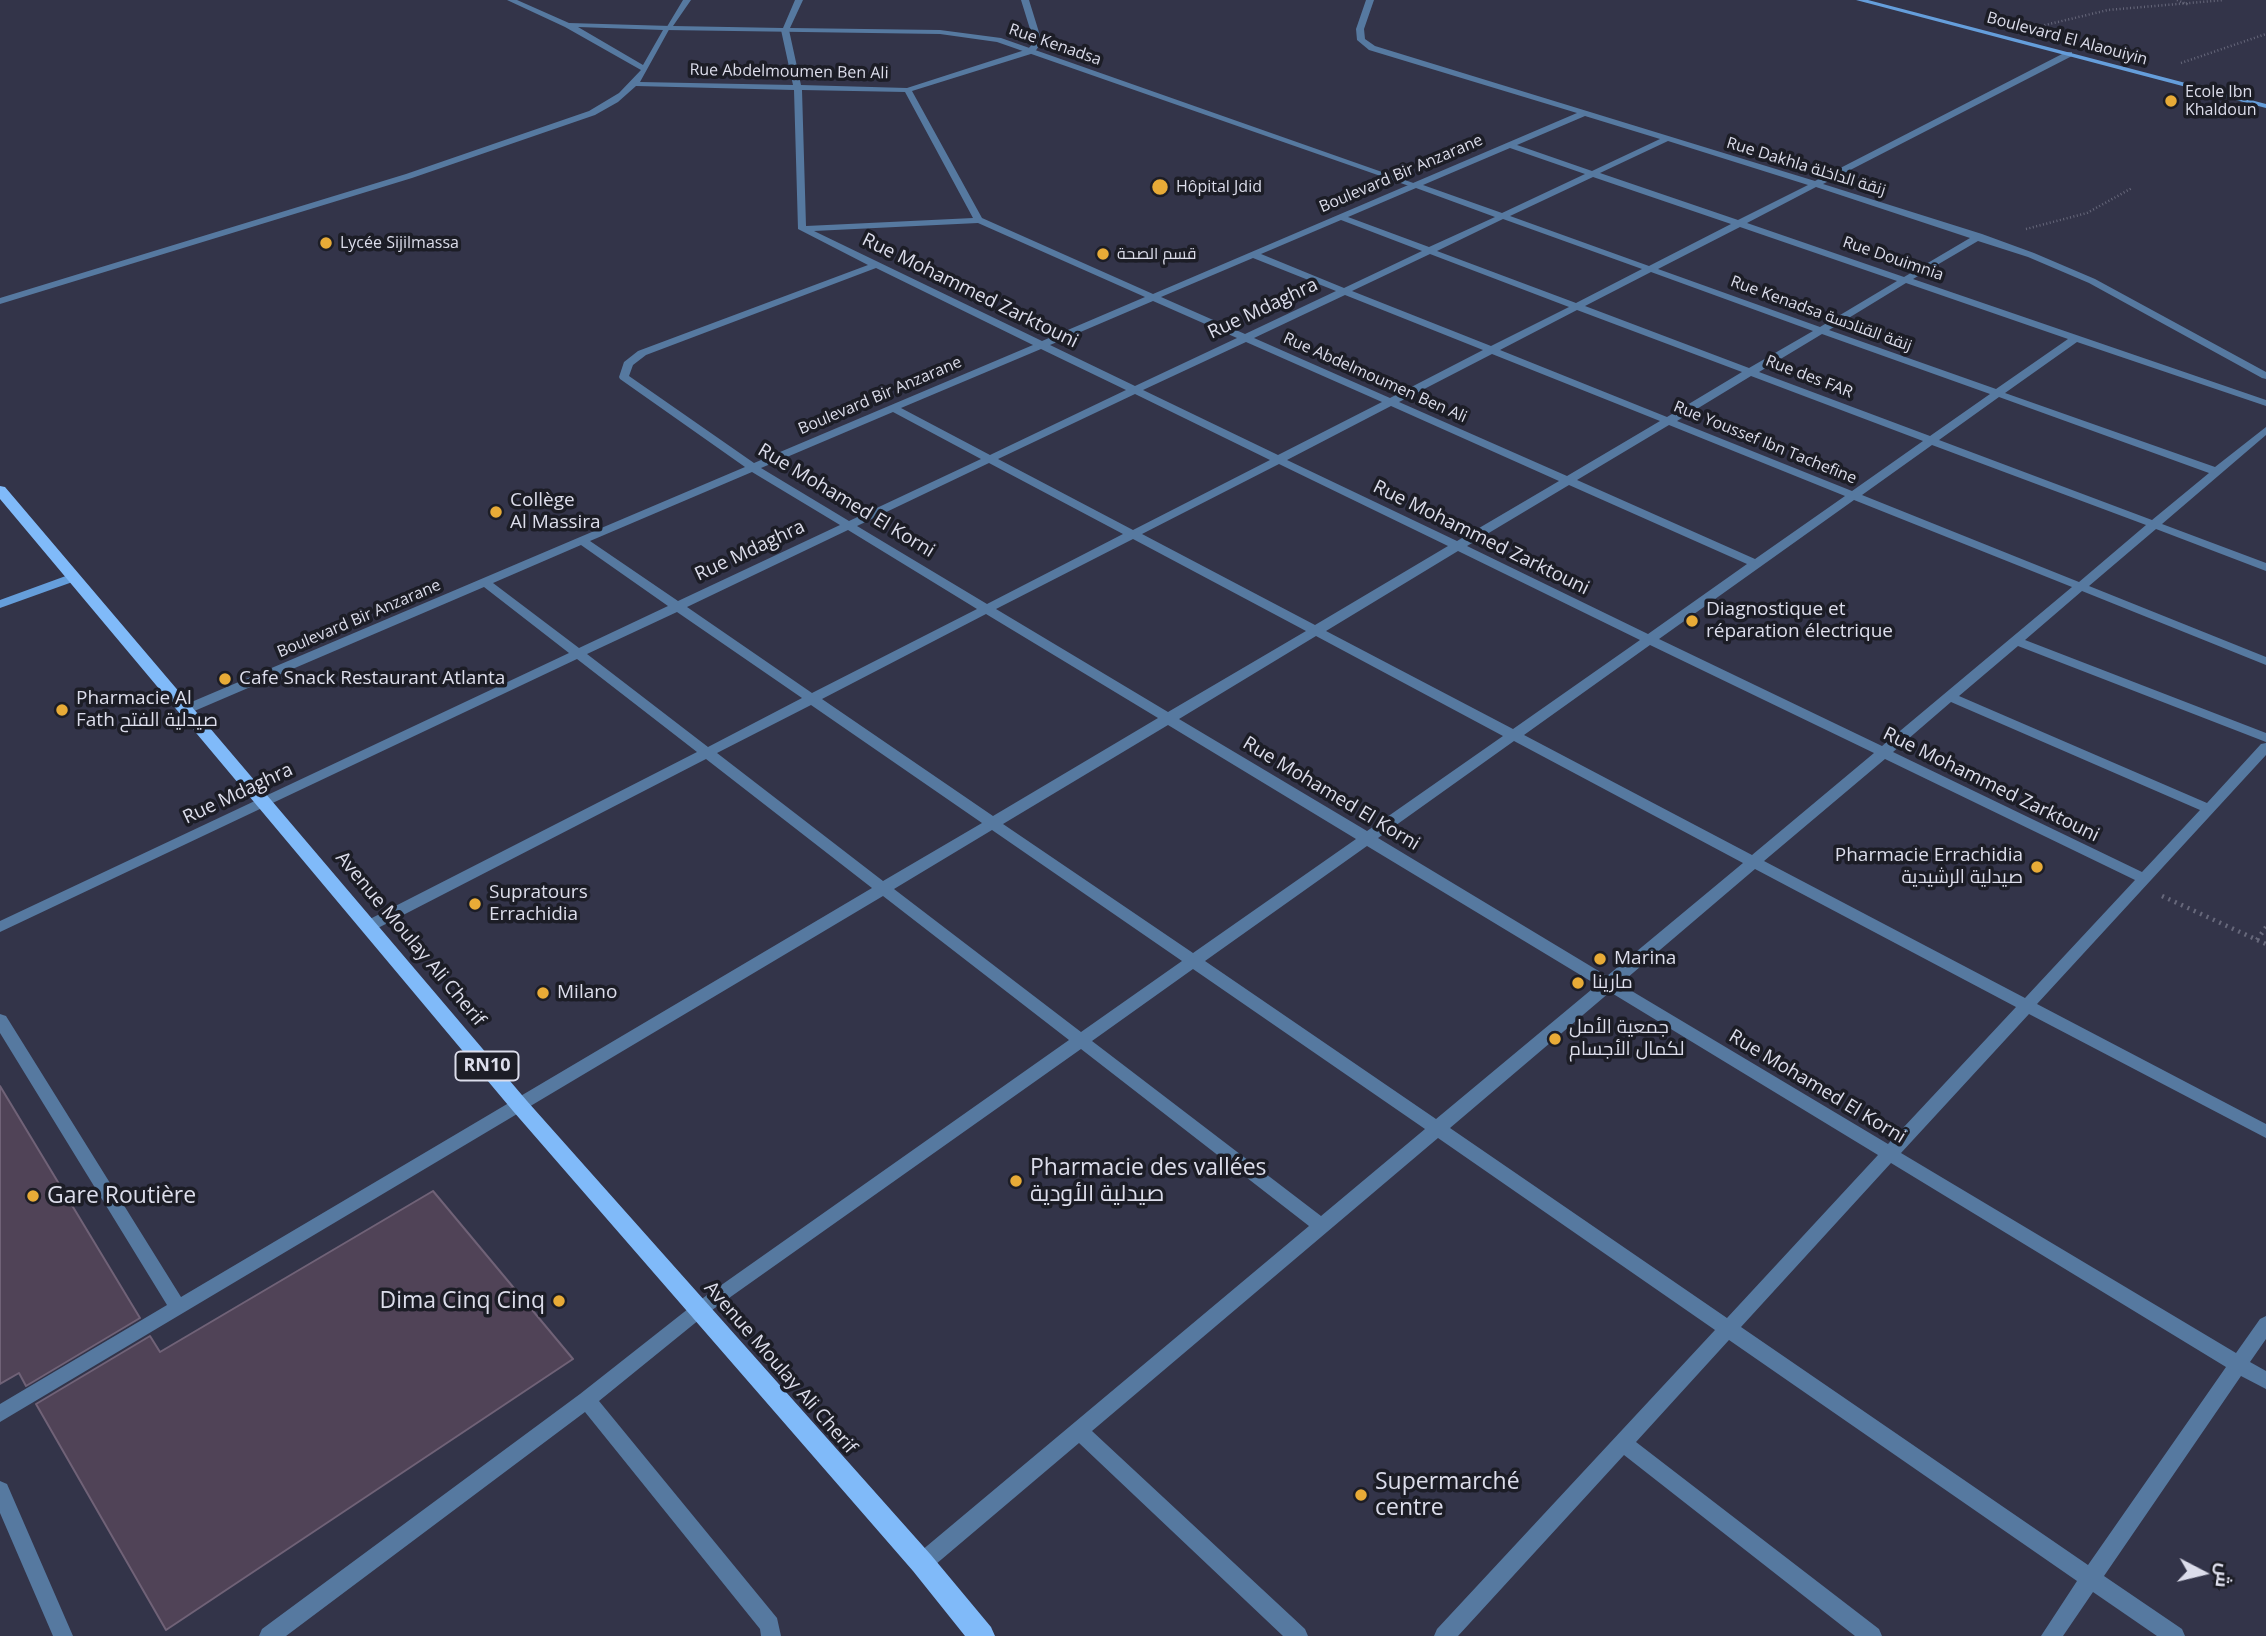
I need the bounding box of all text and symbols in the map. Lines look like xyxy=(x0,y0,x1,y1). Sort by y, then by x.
street label: Boulevard El Alaouiyin xyxy=(1985,8,2149,70)
street label: Rue Kenadsa xyxy=(1006,20,1104,70)
street label: Rue Abdelmoumen Ben Ali xyxy=(689,61,889,83)
place label: Ecole Ibn Khaldoun xyxy=(2185,82,2257,120)
marker: Ecole Ibn Khaldoun xyxy=(2163,93,2179,109)
street label: Boulevard Bir Anzarane xyxy=(1316,131,1486,217)
street label: Rue Dakhla زنقة الداخلة xyxy=(1724,134,1888,200)
marker: Hôpital Jdid xyxy=(1150,177,1170,197)
place label: Hôpital Jdid xyxy=(1176,177,1262,197)
street label: Rue Mohammed Zarktouni xyxy=(858,229,1082,353)
place label: Lycée Sijilmassa xyxy=(340,233,459,253)
street label: Rue Douimnia xyxy=(1840,233,1946,285)
marker: Lycée Sijilmassa xyxy=(318,235,334,251)
place label: قسم الصحة xyxy=(1117,244,1196,264)
marker: قسم الصحة xyxy=(1095,246,1111,262)
street label: Rue Kenadsa زنقة القنادسة xyxy=(1728,272,1914,356)
street label: Rue Mdaghra xyxy=(1204,274,1322,344)
street label: Rue Abdelmoumen Ben Ali xyxy=(1280,329,1470,427)
street label: Rue des FAR xyxy=(1763,352,1855,402)
street label: Boulevard Bir Anzarane xyxy=(795,353,965,439)
street label: Rue Youssef Ibn Tachefine xyxy=(1671,397,1859,489)
street label: Rue Mohamed El Korni xyxy=(754,439,938,563)
street label: Rue Mohammed Zarktouni xyxy=(1369,476,1593,600)
place label: Collège Al Massira xyxy=(510,490,601,534)
marker: Collège Al Massira xyxy=(488,504,504,520)
street label: Rue Mdaghra xyxy=(691,516,809,586)
street label: Boulevard Bir Anzarane xyxy=(274,576,444,662)
place label: Diagnostique et réparation électrique xyxy=(1706,599,1893,643)
marker: Diagnostique et réparation électrique xyxy=(1684,613,1700,629)
place label: Cafe Snack Restaurant Atlanta xyxy=(239,668,505,690)
marker: Cafe Snack Restaurant Atlanta xyxy=(217,671,233,687)
place label: Pharmacie Al Fath صيدلية الفتح xyxy=(76,688,218,732)
marker: Pharmacie Al Fath صيدلية الفتح xyxy=(54,702,70,718)
street label: Rue Mohammed Zarktouni xyxy=(1879,723,2103,847)
street label: Rue Mohamed El Korni xyxy=(1239,732,1423,856)
street label: Rue Mdaghra xyxy=(179,759,297,829)
place label: Pharmacie Errachidia صيدلية الرشيدية xyxy=(1835,845,2023,889)
street label: Avenue Moulay Ali Cherif xyxy=(330,847,490,1031)
marker: Pharmacie Errachidia صيدلية الرشيدية xyxy=(2029,859,2045,875)
place label: Supratours Errachidia xyxy=(489,882,588,926)
marker: Supratours Errachidia xyxy=(467,896,483,912)
place label: Marina xyxy=(1614,948,1676,970)
marker: Marina xyxy=(1592,951,1608,967)
place label: مارينا xyxy=(1592,972,1633,994)
marker: مارينا xyxy=(1570,975,1586,991)
place label: Milano xyxy=(557,982,617,1004)
marker: Milano xyxy=(535,985,551,1001)
place label: جمعية الأمل لكمال الأجسام xyxy=(1569,1017,1684,1061)
street label: Rue Mohamed El Korni xyxy=(1725,1025,1909,1149)
marker: جمعية الأمل لكمال الأجسام xyxy=(1547,1031,1563,1047)
road number: RN10 xyxy=(456,1051,518,1080)
place label: Pharmacie des vallées صيدلية الأودية xyxy=(1030,1154,1267,1208)
marker: Pharmacie des vallées صيدلية الأودية xyxy=(1008,1173,1024,1189)
place label: Gare Routière xyxy=(47,1182,196,1210)
marker: Gare Routière xyxy=(25,1188,41,1204)
street label: Avenue Moulay Ali Cherif xyxy=(699,1277,861,1459)
place label: Dima Cinq Cinq xyxy=(380,1287,545,1315)
marker: Dima Cinq Cinq xyxy=(551,1293,567,1309)
place label: Supermarché centre xyxy=(1375,1468,1520,1522)
marker: Supermarché centre xyxy=(1353,1487,1369,1503)
north arrow xyxy=(2168,1538,2238,1608)
text: ش xyxy=(2209,1562,2238,1589)

